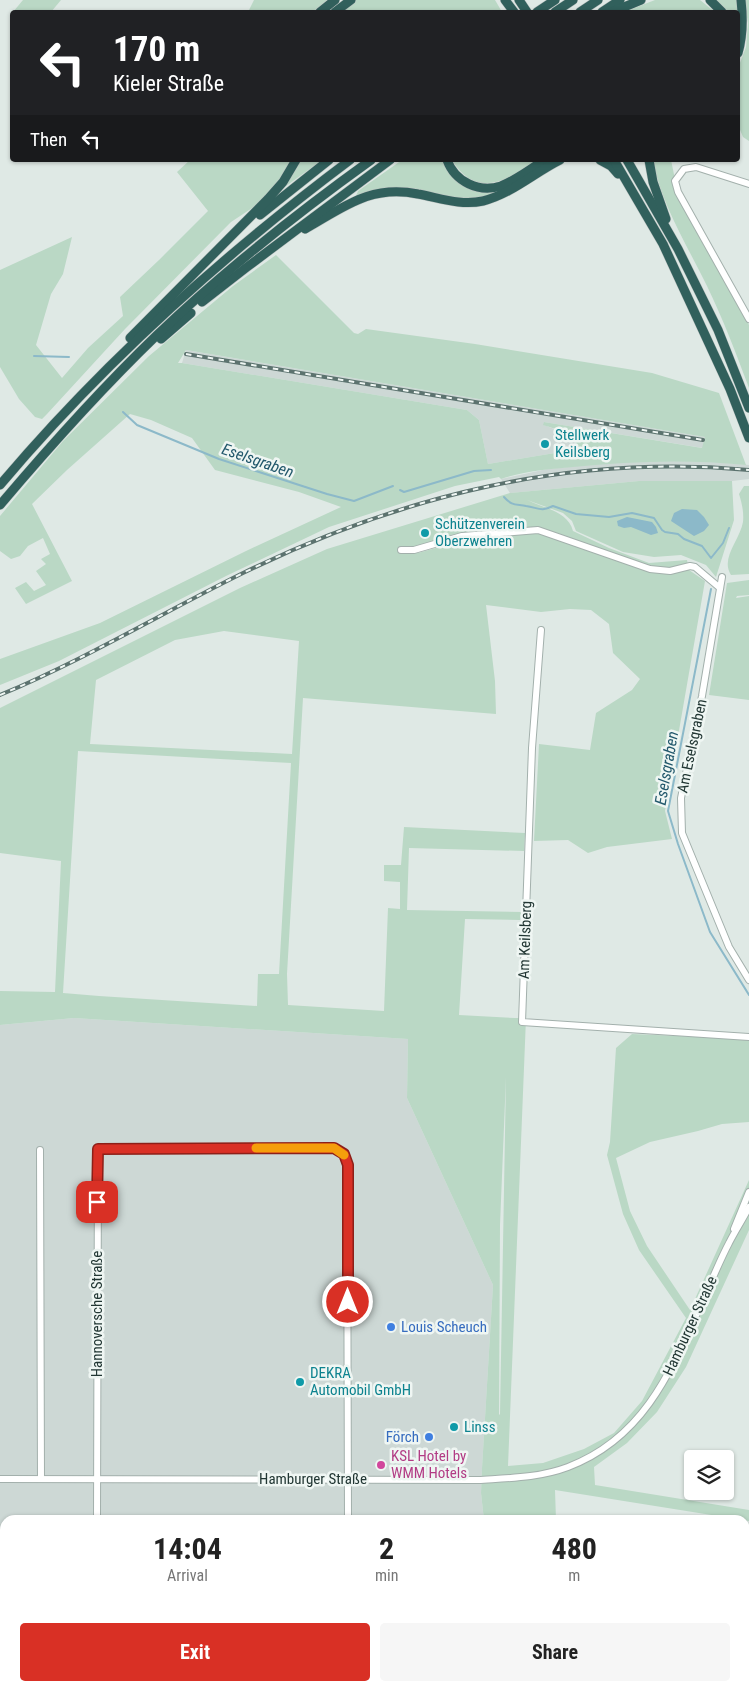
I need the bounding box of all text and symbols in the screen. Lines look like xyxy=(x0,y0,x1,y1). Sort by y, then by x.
text: 170 m xyxy=(113,29,200,70)
icon: left xyxy=(30,30,95,95)
text: Kieler Straße xyxy=(113,71,224,96)
icon: left xyxy=(77,125,105,153)
text: Then xyxy=(30,128,67,151)
place label: Stellwerk Keilsberg xyxy=(555,426,610,461)
marker: Stellwerk Keilsberg xyxy=(539,438,551,450)
water label: Eselsgraben xyxy=(219,439,296,482)
place label: Schützenverein Oberzwehren xyxy=(435,515,525,550)
marker: Schützenverein Oberzwehren xyxy=(419,527,431,539)
street label: Am Eselsgraben xyxy=(673,697,711,795)
water label: Eselsgraben xyxy=(651,730,682,806)
street label: Am Keilsberg xyxy=(515,901,535,979)
pin xyxy=(76,1181,118,1223)
icon: arrive xyxy=(83,1188,111,1216)
street label: Hannoversche Straße xyxy=(88,1251,106,1377)
street label: Hamburger Straße xyxy=(659,1273,721,1379)
position arrow xyxy=(321,1275,373,1327)
place label: Louis Scheuch xyxy=(401,1318,487,1336)
marker: Louis Scheuch xyxy=(385,1321,397,1333)
place label: DEKRA Automobil GmbH xyxy=(310,1364,411,1399)
marker: DEKRA Automobil GmbH xyxy=(294,1376,306,1388)
place label: Linss xyxy=(464,1418,496,1436)
marker: Linss xyxy=(448,1421,460,1433)
place label: Förch xyxy=(386,1428,419,1446)
marker: Förch xyxy=(423,1431,435,1443)
place label: KSL Hotel by WMM Hotels xyxy=(391,1447,467,1482)
map controls xyxy=(684,1450,734,1500)
button: layers xyxy=(684,1450,734,1500)
marker: KSL Hotel by WMM Hotels xyxy=(375,1459,387,1471)
street label: Hamburger Straße xyxy=(259,1470,367,1488)
text: 14:04 xyxy=(153,1531,222,1566)
text: 2 xyxy=(379,1531,394,1566)
text: 480 xyxy=(551,1531,597,1566)
text: Arrival xyxy=(167,1566,208,1585)
text: min xyxy=(375,1566,398,1585)
text: m xyxy=(568,1566,580,1585)
button: Exit xyxy=(20,1623,370,1681)
button: Share xyxy=(380,1623,730,1681)

